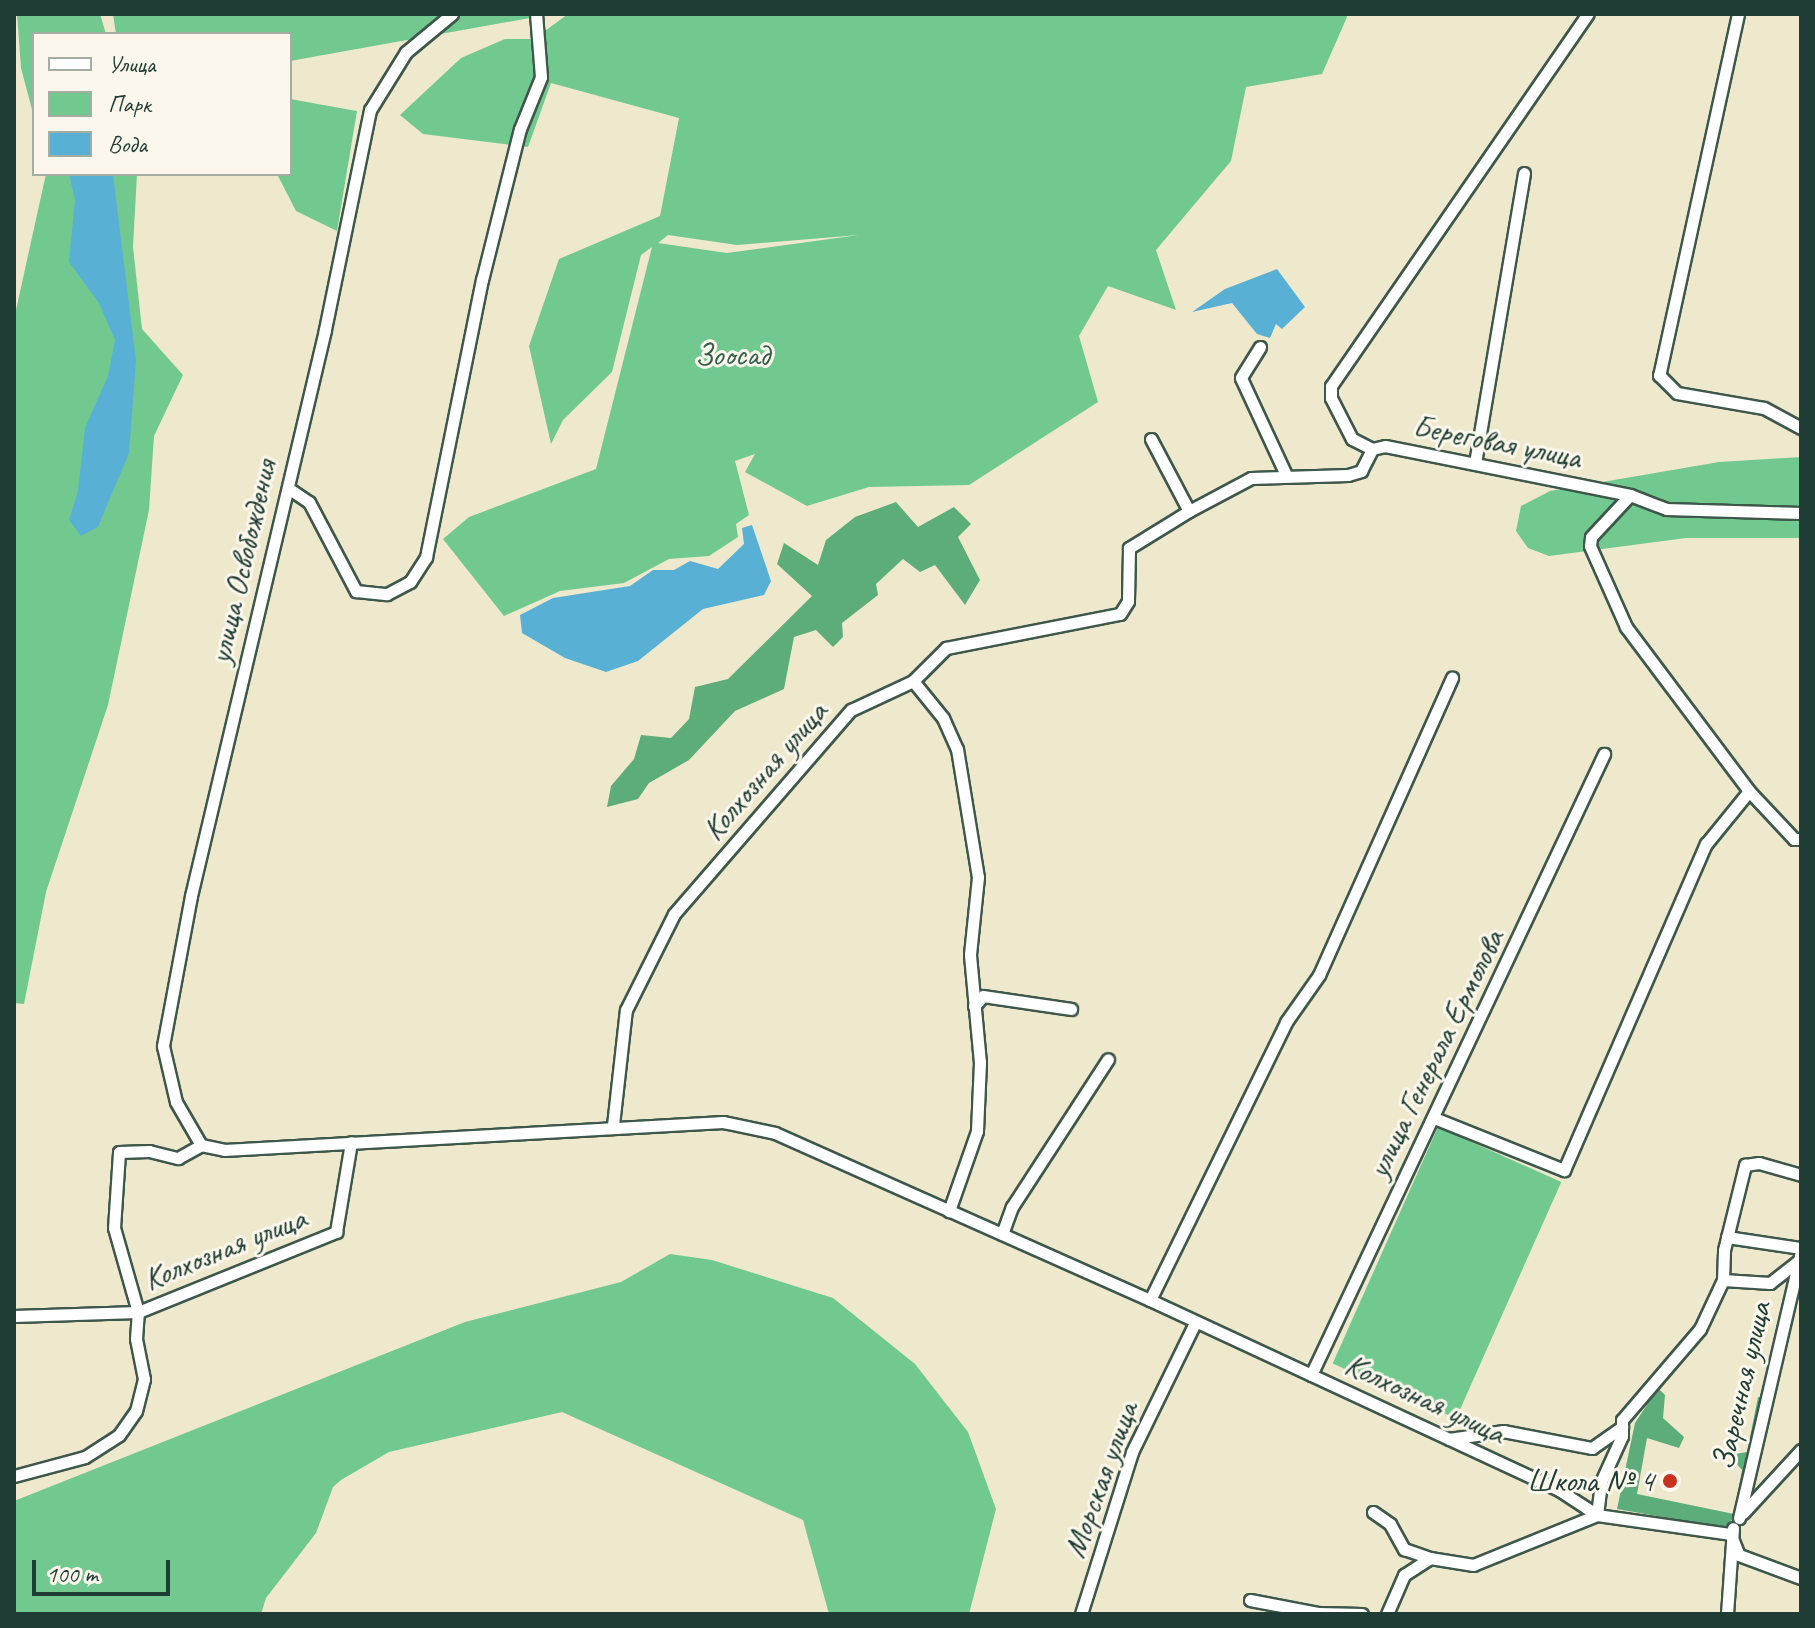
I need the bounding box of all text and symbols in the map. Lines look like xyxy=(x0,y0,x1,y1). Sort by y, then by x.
legend xyxy=(32,32,292,176)
text: Улица xyxy=(108,49,156,79)
text: Парк xyxy=(108,89,151,119)
text: Вода xyxy=(108,129,147,159)
park label: Зоосад xyxy=(695,336,769,374)
street label: Береговая улица xyxy=(1409,407,1585,477)
street label: улица Освобождения xyxy=(201,455,285,669)
street label: Колхозная улица xyxy=(693,692,837,850)
street label: улица Генерала Ермолова xyxy=(1359,922,1513,1186)
street label: Колхозная улица xyxy=(137,1198,313,1300)
street label: Заречная улица xyxy=(1704,1297,1780,1475)
street label: Колхозная улица xyxy=(1338,1345,1512,1453)
street label: Морская улица xyxy=(1055,1397,1147,1563)
place label: Школа № 4 xyxy=(1527,1462,1654,1500)
marker: Школа № 4 xyxy=(1661,1472,1679,1490)
scale bar xyxy=(36,1544,174,1594)
text: 100 m xyxy=(46,1559,98,1589)

